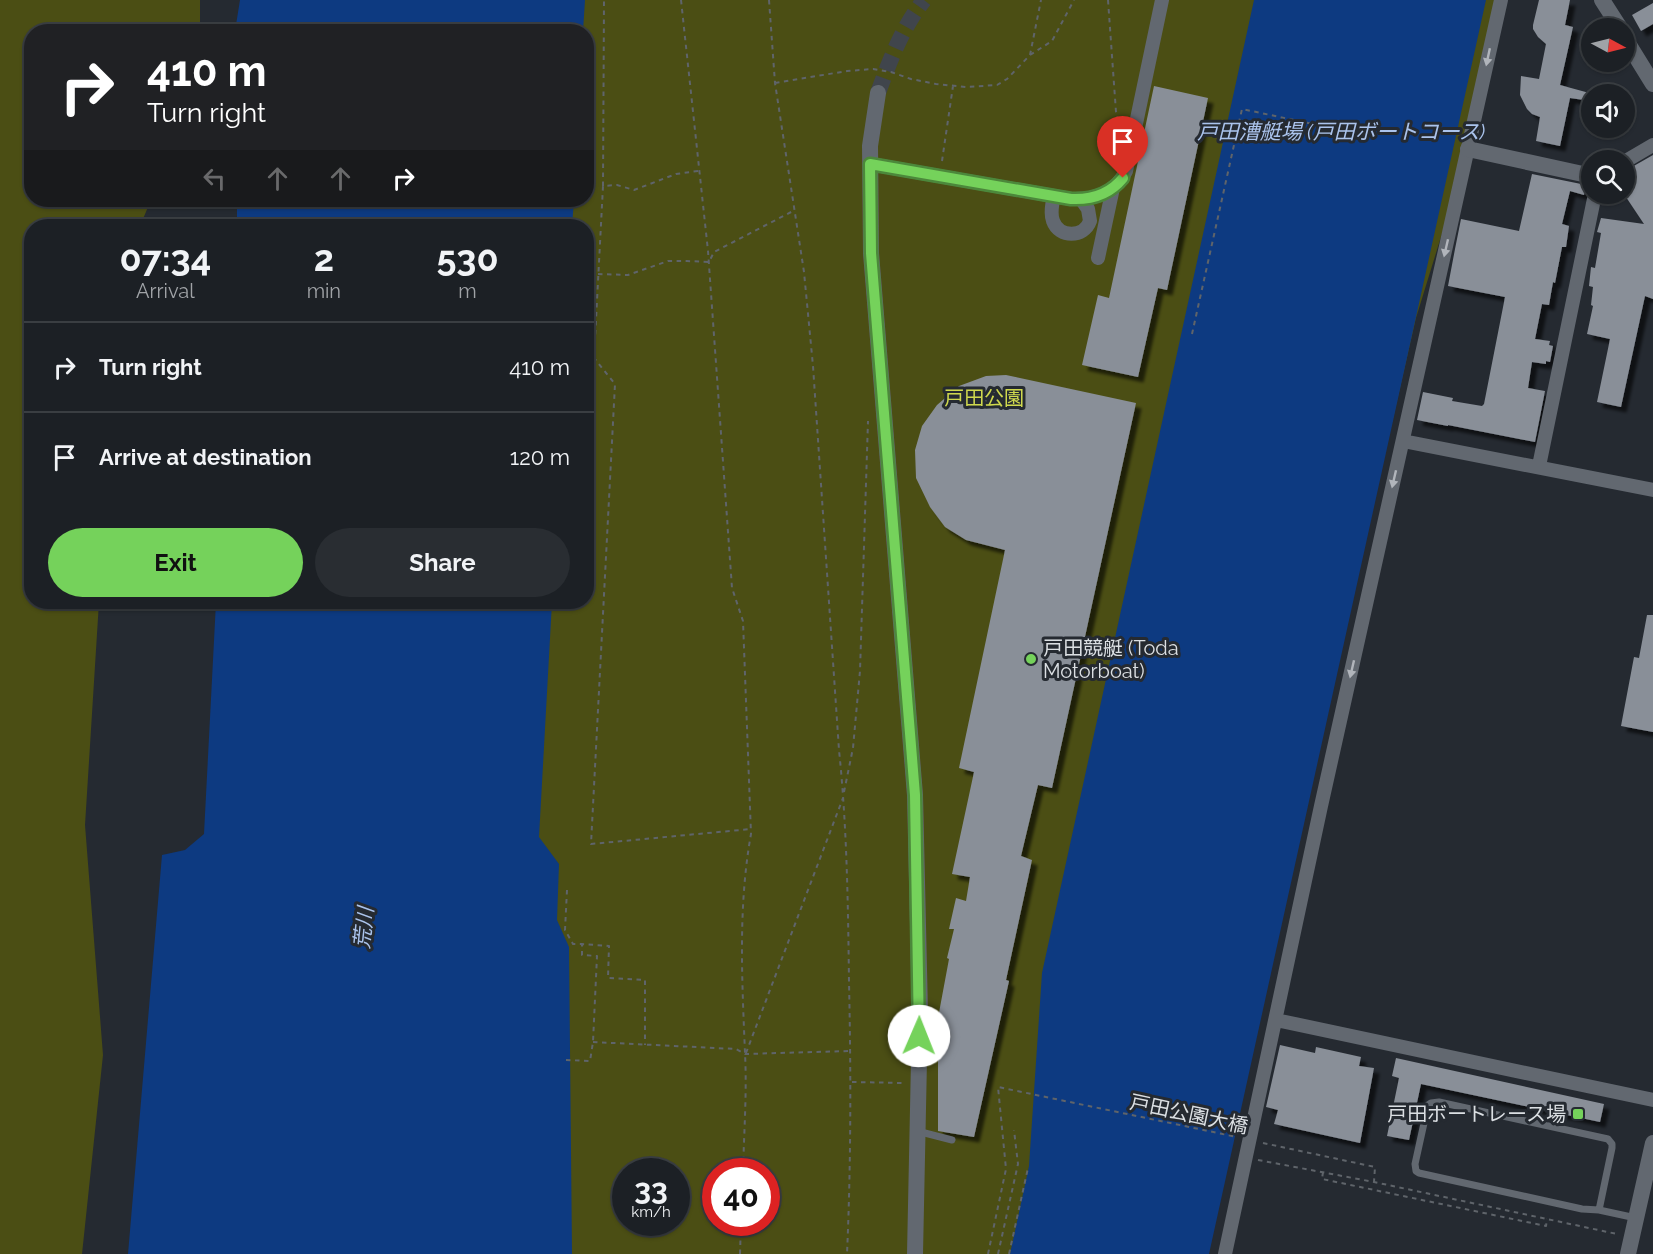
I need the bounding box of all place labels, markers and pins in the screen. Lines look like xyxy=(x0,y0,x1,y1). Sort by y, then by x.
pin xyxy=(1097,116,1148,178)
place label: 戸田競艇 (Toda Motorboat) xyxy=(1043,636,1179,683)
marker: 戸田競艇 (Toda Motorboat) xyxy=(1024,652,1038,666)
place label: 戸田ボートレース場 xyxy=(1387,1102,1566,1126)
marker: 戸田ボートレース場 xyxy=(1571,1107,1585,1121)

